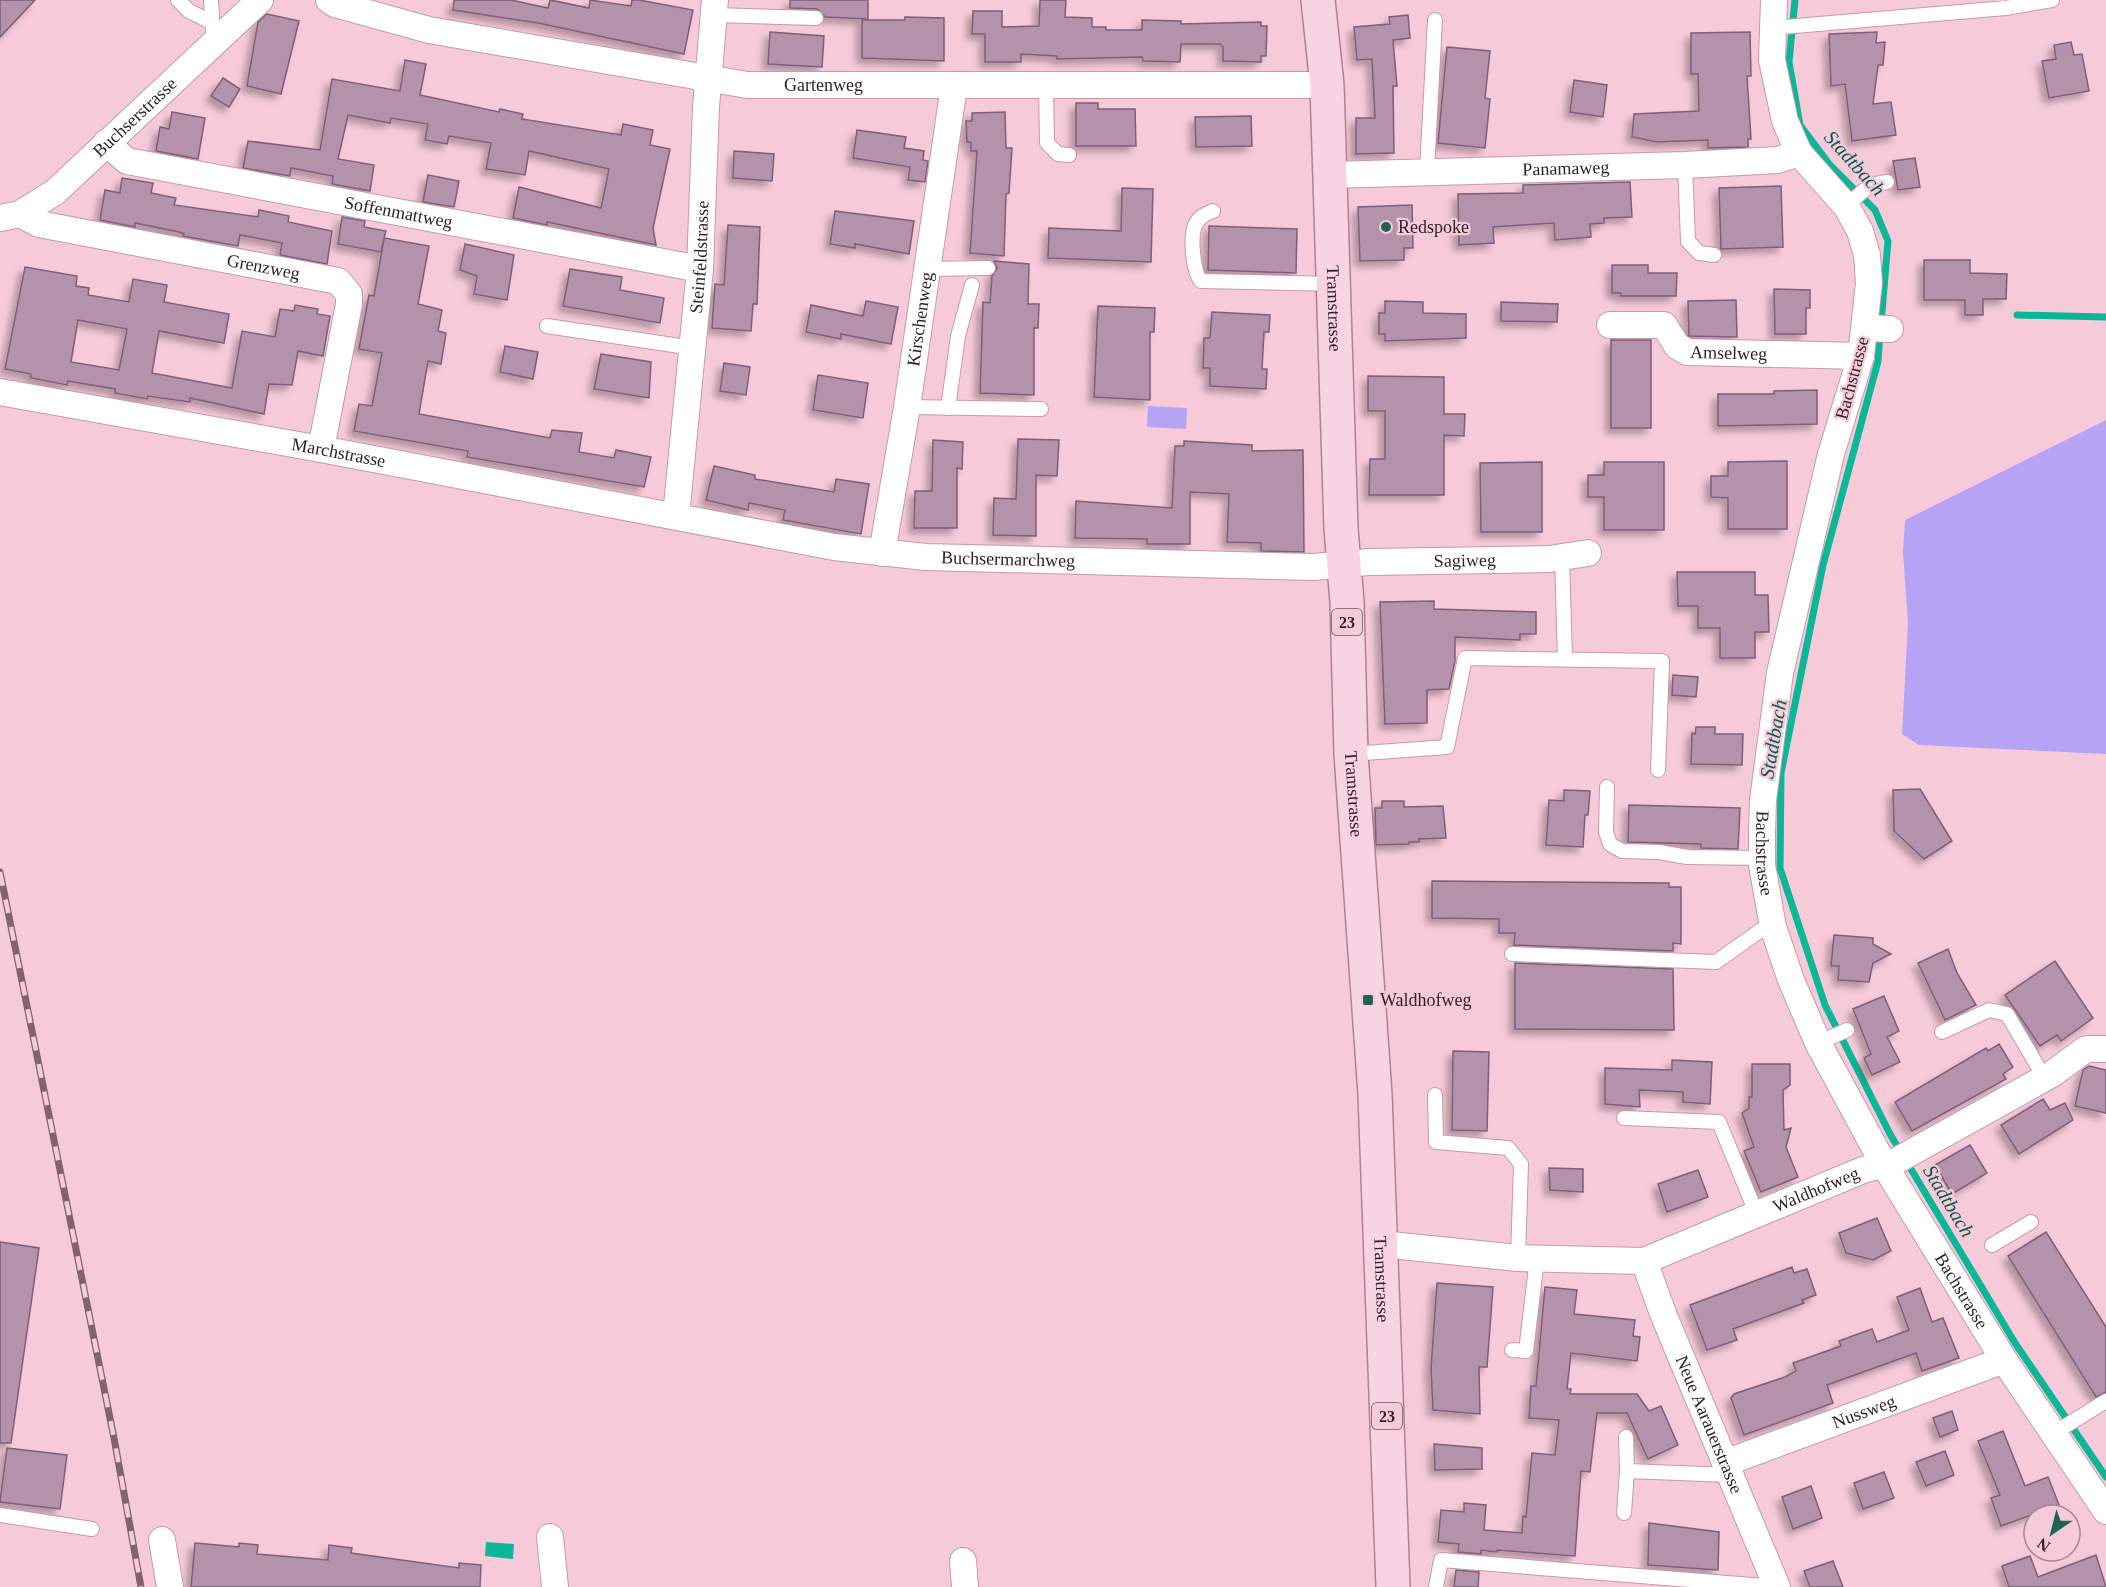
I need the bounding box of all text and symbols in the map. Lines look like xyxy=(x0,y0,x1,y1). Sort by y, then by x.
street label: Buchserstrasse xyxy=(89,73,181,161)
street label: Gartenweg xyxy=(784,75,863,95)
water label: Stadtbach xyxy=(1820,126,1890,200)
street label: Panamaweg xyxy=(1522,157,1610,180)
street label: Soffenmattweg xyxy=(343,192,454,232)
street label: Steinfeldstrasse xyxy=(686,200,713,314)
place label: Redspoke xyxy=(1398,217,1469,237)
marker: Redspoke xyxy=(1379,220,1393,234)
street label: Grenzweg xyxy=(225,250,302,284)
street label: Tramstrasse xyxy=(1323,265,1345,352)
street label: Kirschenweg xyxy=(903,271,937,368)
street label: Bachstrasse xyxy=(1831,334,1873,422)
street label: Amselweg xyxy=(1690,342,1767,364)
street label: Marchstrasse xyxy=(290,434,387,471)
street label: Buchsermarchweg xyxy=(941,547,1075,571)
street label: Sagiweg xyxy=(1434,550,1496,571)
road number: 23 xyxy=(1332,609,1362,635)
water label: Stadtbach xyxy=(1755,698,1791,780)
street label: Tramstrasse xyxy=(1341,750,1367,838)
street label: Bachstrasse xyxy=(1752,810,1777,897)
place label: Waldhofweg xyxy=(1380,990,1472,1010)
marker: Waldhofweg xyxy=(1361,993,1375,1007)
water label: Stadtbach xyxy=(1919,1161,1979,1241)
street label: Waldhofweg xyxy=(1770,1163,1862,1216)
street label: Tramstrasse xyxy=(1370,1235,1393,1323)
street label: Bachstrasse xyxy=(1931,1250,1992,1332)
street label: Neue Aarauerstrasse xyxy=(1672,1352,1747,1496)
street label: Nussweg xyxy=(1829,1391,1898,1433)
road number: 23 xyxy=(1372,1403,1402,1429)
north arrow xyxy=(2022,1503,2082,1563)
text: N xyxy=(2034,1534,2053,1555)

